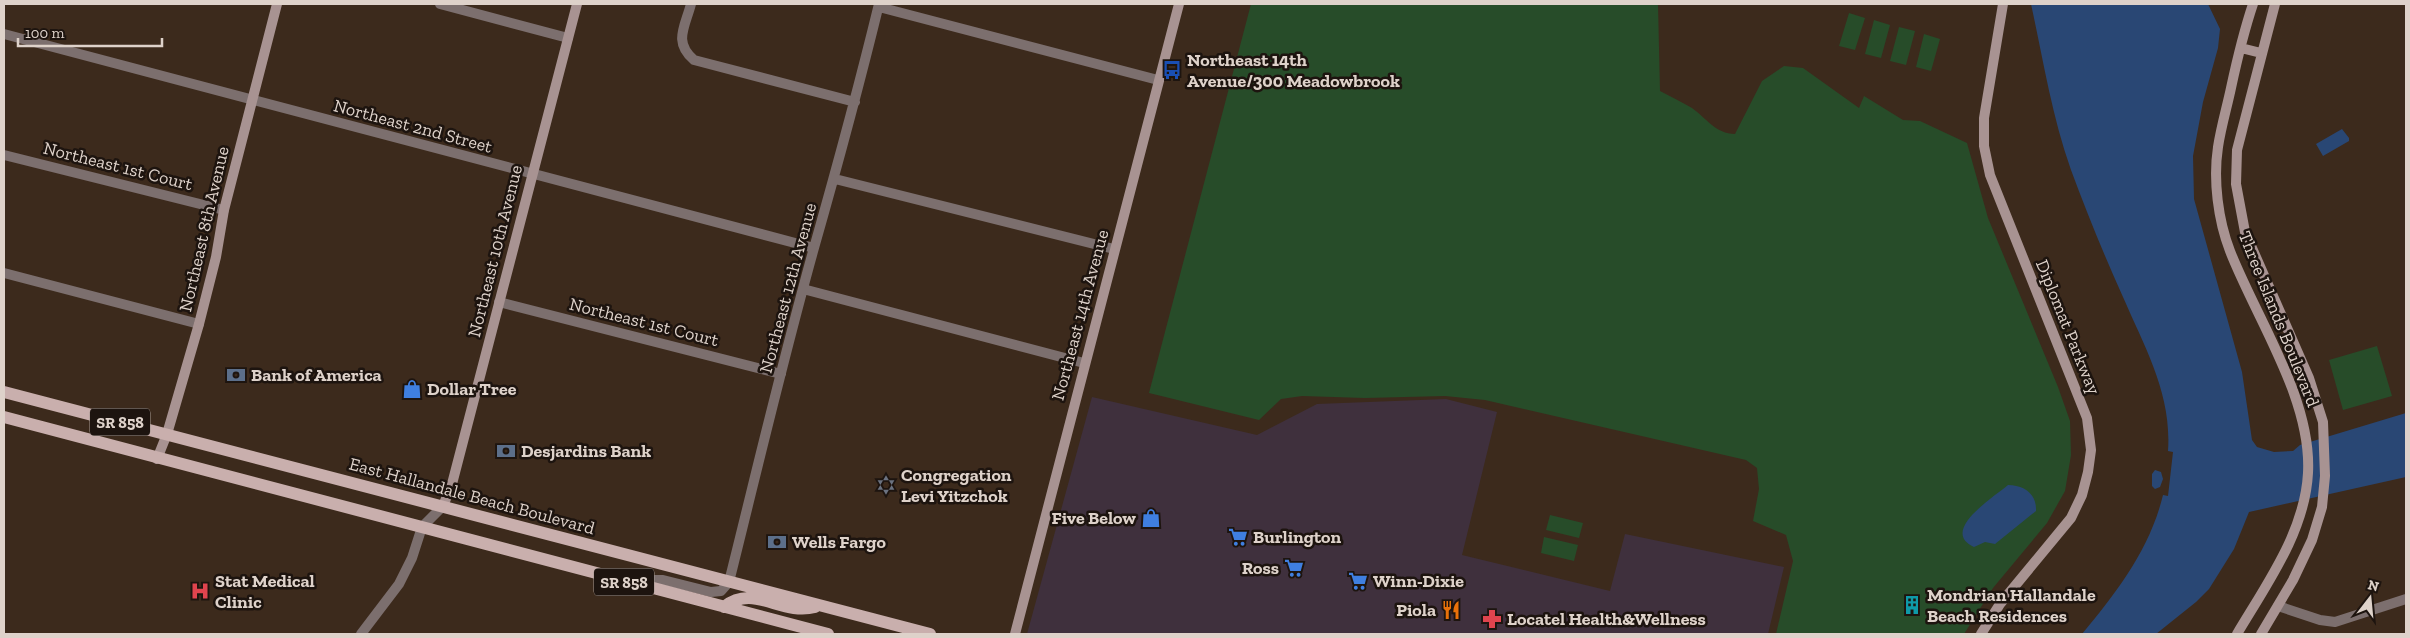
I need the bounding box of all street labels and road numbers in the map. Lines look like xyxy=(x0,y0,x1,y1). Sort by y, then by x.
street label: Northeast 2nd Street xyxy=(331,94,495,158)
street label: Northeast 1st Court xyxy=(41,137,195,195)
street label: Northeast 8th Avenue xyxy=(174,144,234,314)
street label: Northeast 10th Avenue xyxy=(463,163,527,339)
street label: Northeast 12th Avenue xyxy=(755,200,821,376)
street label: Northeast 14th Avenue xyxy=(1047,227,1113,403)
street label: Three Islands Boulevard xyxy=(2234,228,2324,410)
street label: Diplomat Parkway xyxy=(2031,256,2105,398)
street label: Northeast 1st Court xyxy=(567,293,721,351)
road number: SR 858 xyxy=(90,408,150,436)
street label: East Hallandale Beach Boulevard xyxy=(347,453,597,539)
road number: SR 858 xyxy=(594,568,654,596)

